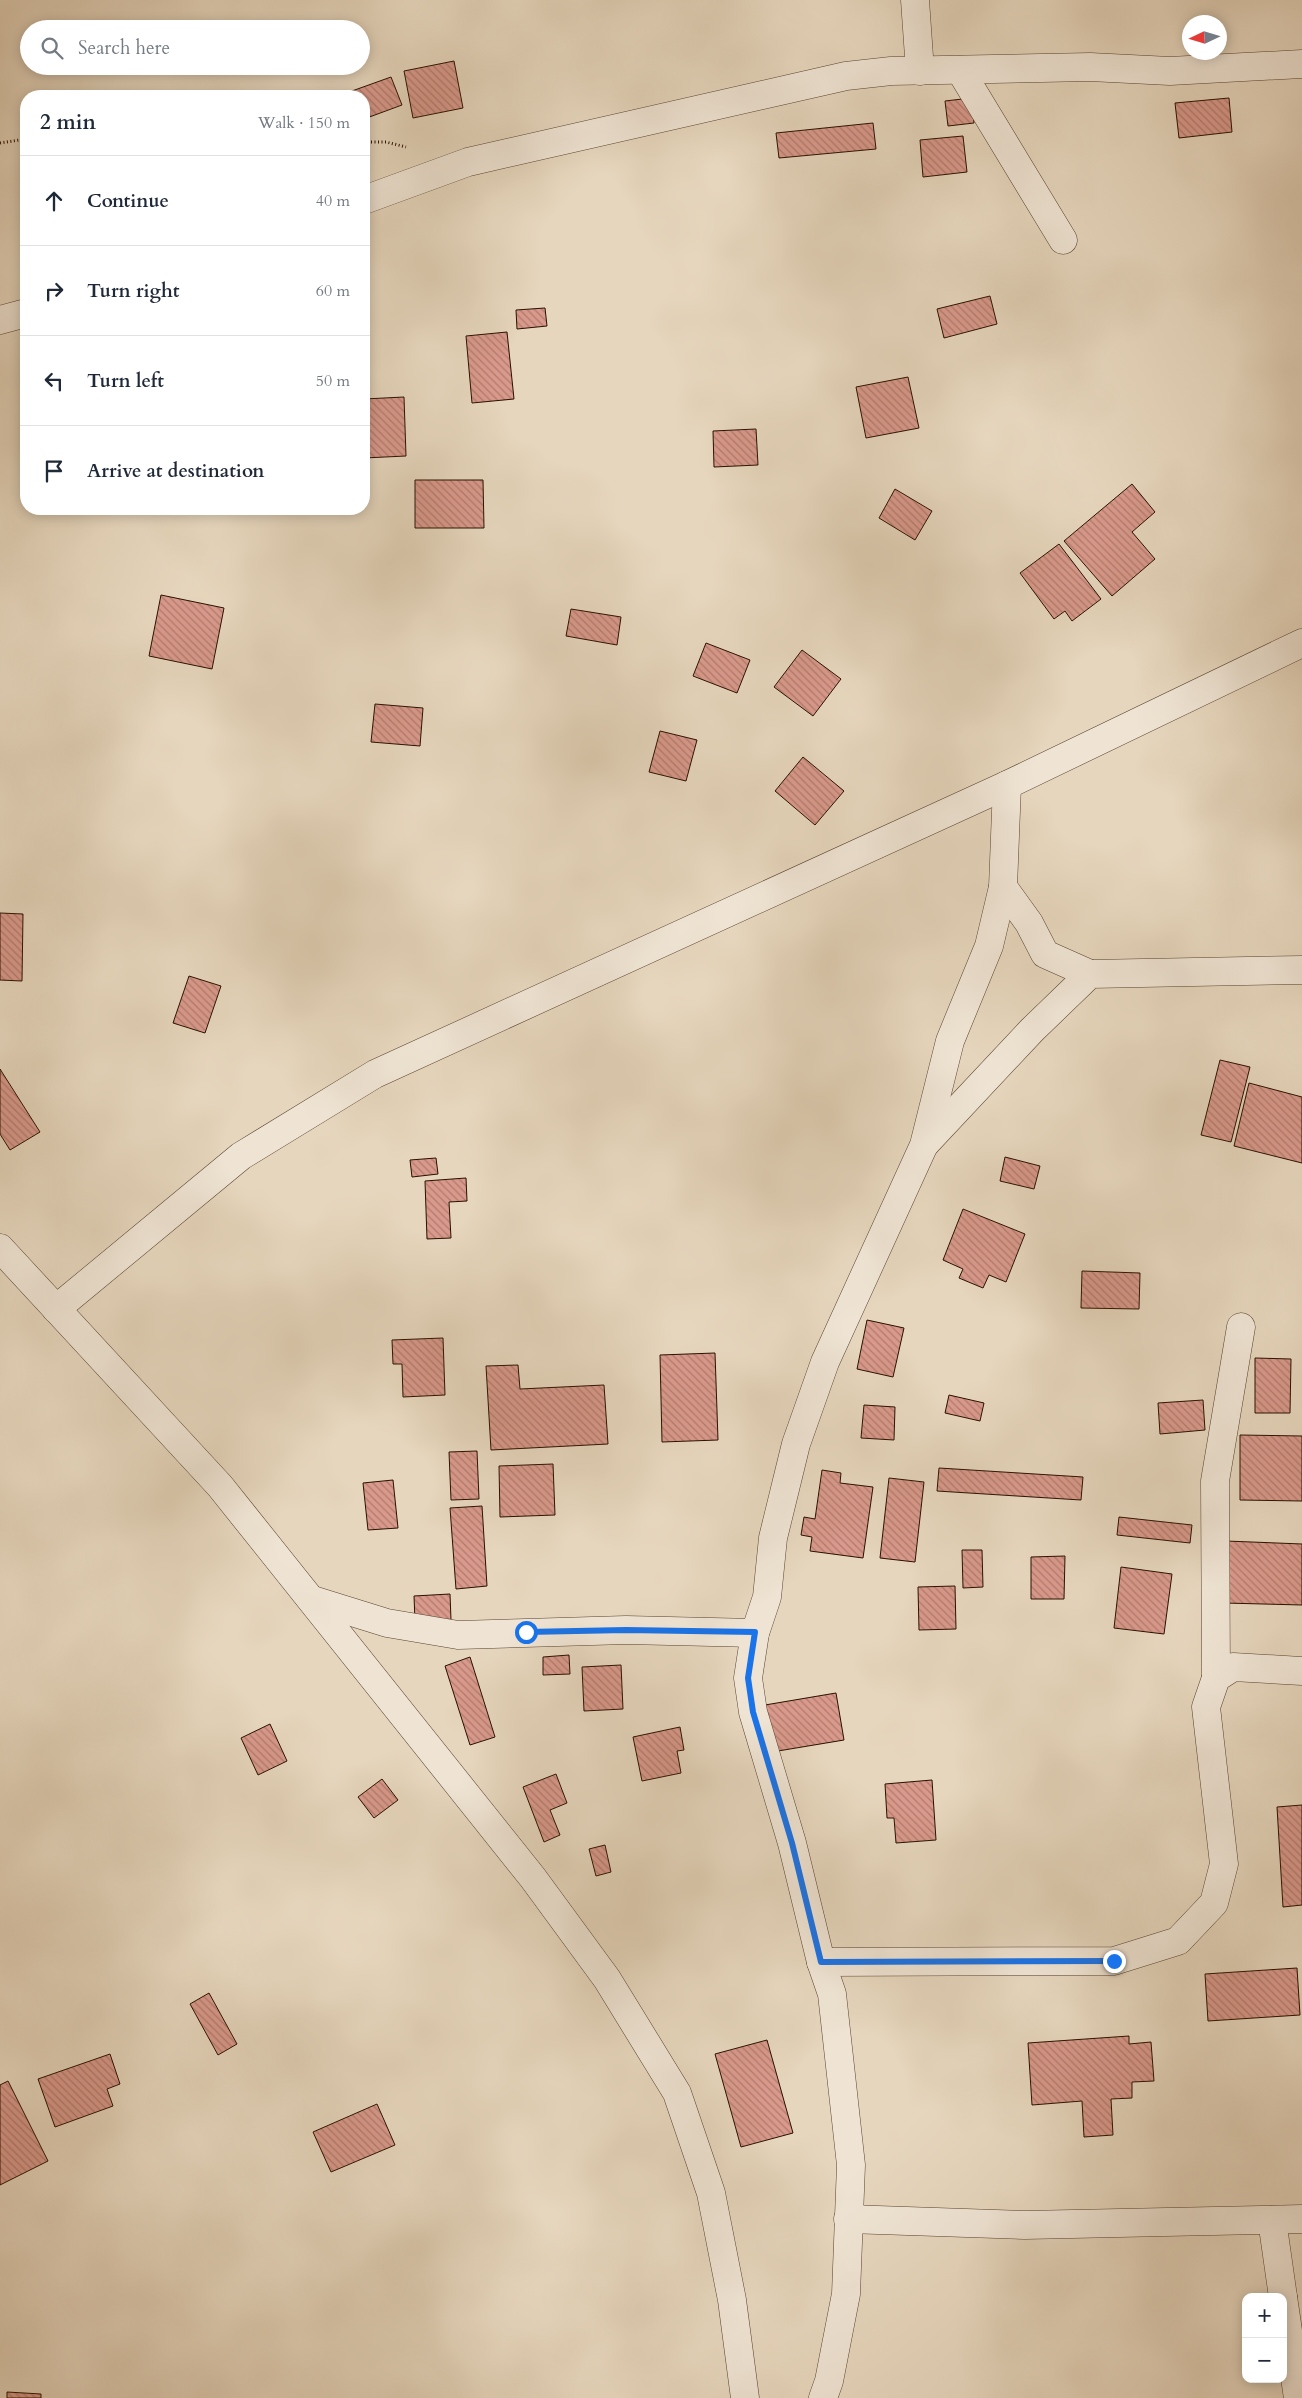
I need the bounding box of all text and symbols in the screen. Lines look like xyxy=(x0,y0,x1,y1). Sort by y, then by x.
north arrow xyxy=(1182,15,1227,60)
search box xyxy=(20,20,370,75)
icon: search xyxy=(38,34,66,62)
text: Search here xyxy=(78,35,170,61)
text: 2 min xyxy=(40,108,96,137)
text: Walk · 150 m xyxy=(258,112,350,134)
icon: ahead xyxy=(40,187,68,215)
text: Continue xyxy=(87,188,169,214)
text: 40 m xyxy=(316,190,350,212)
icon: right xyxy=(40,277,68,305)
text: Turn right xyxy=(87,278,179,304)
text: 60 m xyxy=(316,280,350,302)
icon: left xyxy=(40,367,68,395)
text: Turn left xyxy=(87,368,164,394)
text: 50 m xyxy=(316,370,350,392)
icon: arrive xyxy=(40,457,68,485)
text: Arrive at destination xyxy=(87,458,264,484)
route start xyxy=(515,1621,538,1644)
route end xyxy=(1103,1950,1126,1973)
map controls xyxy=(1242,2293,1287,2383)
button: + xyxy=(1242,2293,1287,2338)
button: − xyxy=(1242,2338,1287,2383)

